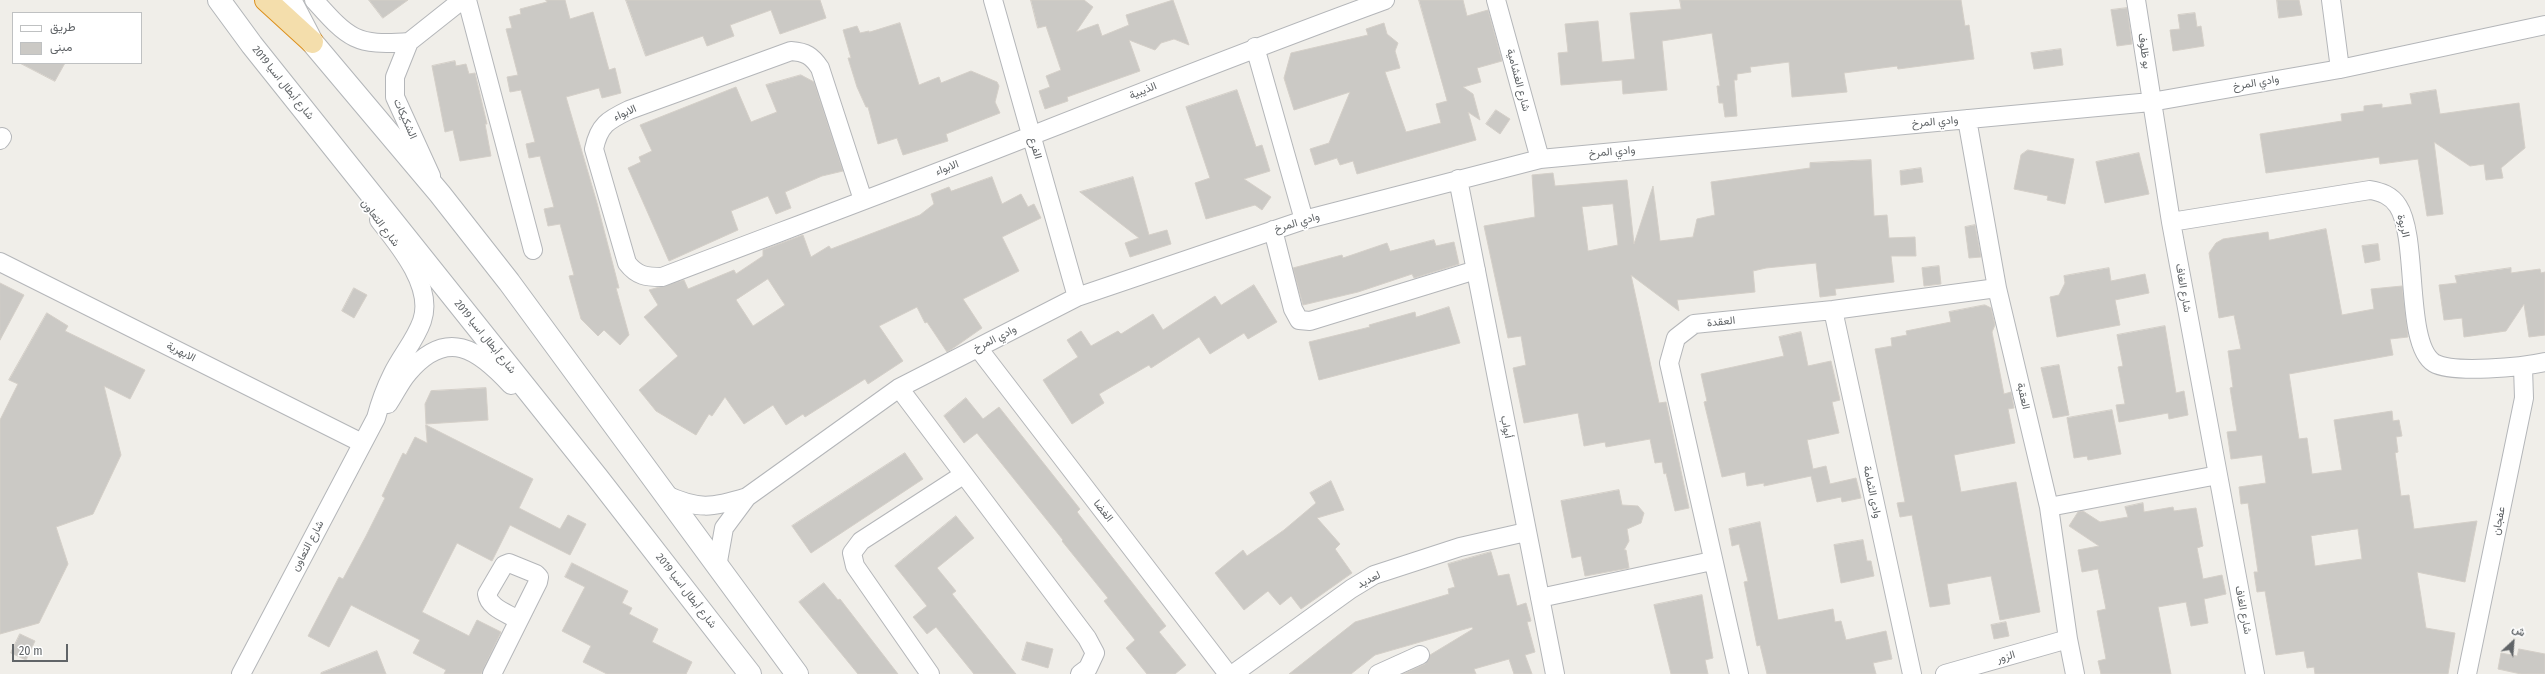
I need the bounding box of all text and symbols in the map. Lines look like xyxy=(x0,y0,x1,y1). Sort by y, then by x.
legend xyxy=(12,12,142,64)
text: طريق xyxy=(50,20,75,34)
street label: بو ظلوف xyxy=(2135,32,2153,70)
text: مبنى xyxy=(50,40,72,54)
street label: شارع أبطال اسيا 2019 xyxy=(249,43,317,123)
street label: شارع الغشامية xyxy=(1503,47,1533,113)
street label: وادي المرخ xyxy=(2232,72,2280,94)
street label: الذيبية xyxy=(1127,80,1159,102)
street label: الشكيكات xyxy=(390,97,420,141)
street label: الابواء xyxy=(611,102,639,124)
street label: وادي المرخ xyxy=(1911,113,1959,131)
street label: الفرع xyxy=(1026,135,1044,161)
street label: وادي المرخ xyxy=(1588,143,1636,161)
street label: الابواء xyxy=(933,158,961,178)
street label: شارع التعاون xyxy=(358,197,402,249)
street label: وادي المرخ xyxy=(1273,210,1321,236)
street label: الربوة xyxy=(2394,213,2412,239)
street label: شارع الغاف xyxy=(2172,263,2194,313)
street label: شارع أبطال اسيا 2019 xyxy=(451,297,519,377)
street label: العقدة xyxy=(1706,314,1736,330)
street label: وادي المرخ xyxy=(971,323,1019,355)
street label: الابهرية xyxy=(164,339,198,365)
street label: العقبة xyxy=(2014,381,2032,411)
street label: أبواب xyxy=(1497,415,1515,439)
street label: وادى الثمامة xyxy=(1860,464,1884,520)
street label: الغضا xyxy=(1090,497,1116,525)
street label: عفجان xyxy=(2490,505,2508,537)
street label: شارع التعاون xyxy=(289,518,327,574)
street label: شارع أبطال اسيا 2019 xyxy=(653,551,719,631)
street label: لعديد xyxy=(1355,569,1383,591)
street label: شارع الغاف xyxy=(2232,585,2254,635)
north arrow xyxy=(2493,622,2533,662)
text: ش xyxy=(2510,622,2527,640)
scale bar xyxy=(14,636,70,662)
text: 20 m xyxy=(19,644,43,658)
street label: الزور xyxy=(1995,648,2017,666)

